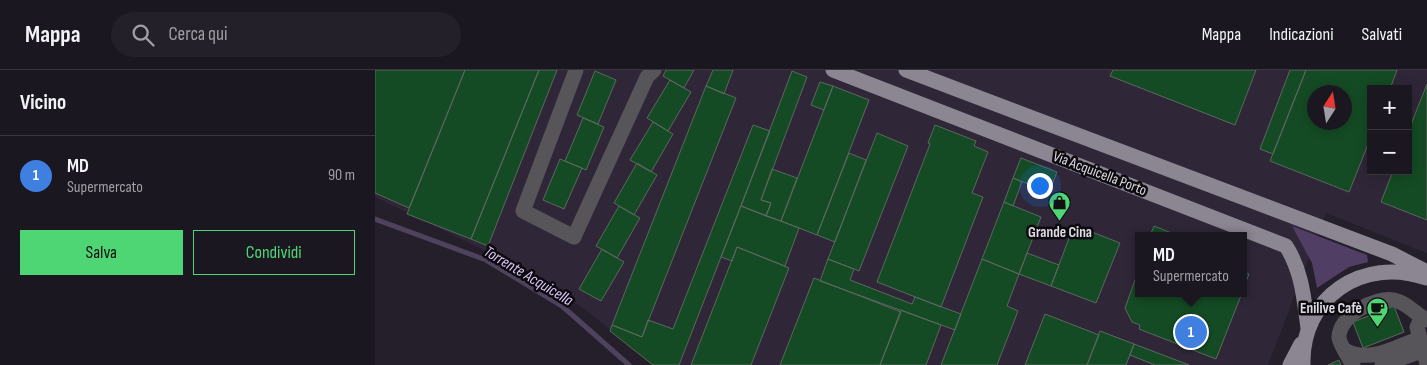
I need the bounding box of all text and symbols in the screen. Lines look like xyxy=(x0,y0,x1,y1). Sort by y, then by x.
search box xyxy=(111,12,461,57)
text: Mappa xyxy=(25,20,81,49)
icon: search xyxy=(129,21,157,49)
text: Cerca qui xyxy=(169,23,227,46)
text: Mappa xyxy=(1202,24,1241,45)
text: Indicazioni xyxy=(1269,24,1334,45)
text: Salvati xyxy=(1362,24,1402,45)
north arrow xyxy=(1307,85,1352,130)
map controls xyxy=(1367,85,1412,175)
button: + xyxy=(1367,85,1412,130)
text: Vicino xyxy=(20,90,66,115)
button: − xyxy=(1367,130,1412,175)
street label: Via Acquicella Porto xyxy=(1050,147,1149,200)
text: MD xyxy=(67,155,89,178)
text: 1 xyxy=(33,166,39,185)
text: 90 m xyxy=(328,166,355,185)
your location xyxy=(1027,173,1053,199)
text: Supermercato xyxy=(67,178,143,197)
shop icon: Grande Cina xyxy=(1048,191,1072,222)
place label: Grande Cina xyxy=(1028,223,1092,242)
button: Salva xyxy=(20,230,183,275)
button: Condividi xyxy=(193,230,355,275)
popup xyxy=(1135,232,1247,297)
water label: Torrente Acquicella xyxy=(480,242,577,311)
text: MD xyxy=(1153,244,1175,267)
text: Supermercato xyxy=(1153,267,1229,286)
cafe icon: Enilive Cafè xyxy=(1366,296,1390,327)
place label: Enilive Cafè xyxy=(1300,299,1362,318)
pin: 1 xyxy=(1175,313,1207,351)

